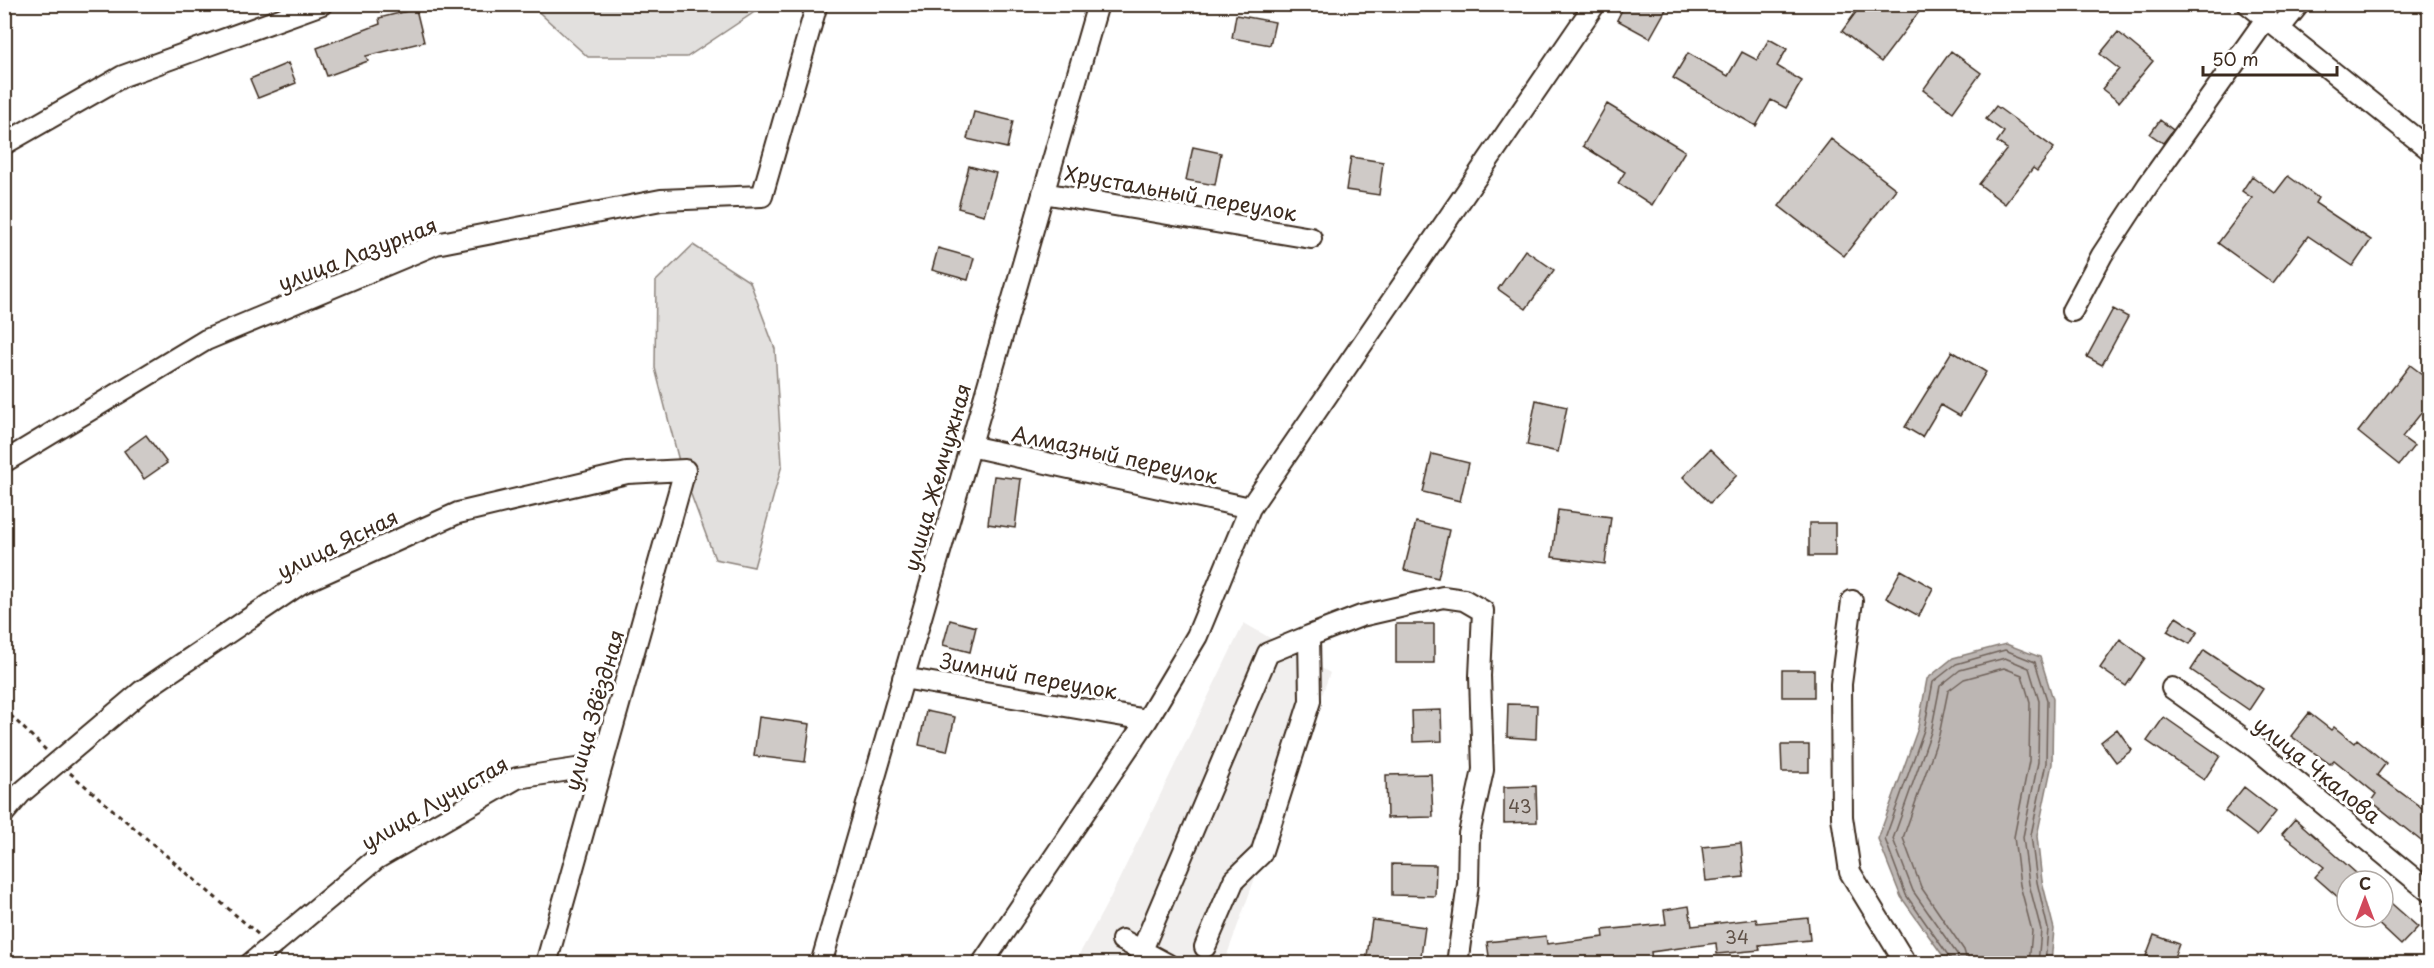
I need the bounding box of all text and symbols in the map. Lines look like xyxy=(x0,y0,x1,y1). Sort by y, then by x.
scale bar xyxy=(2203,39,2336,77)
text: 50 m xyxy=(2212,45,2259,72)
street label: Хрустальный переулок xyxy=(1062,156,1300,228)
street label: улица Лазурная xyxy=(273,208,441,298)
street label: улица Жемчужная xyxy=(894,379,978,575)
street label: Алмазный переулок xyxy=(1009,417,1222,492)
street label: улица Ясная xyxy=(271,500,403,586)
street label: улица Звёздная xyxy=(555,626,631,794)
street label: Зимний переулок xyxy=(938,644,1121,706)
street label: улица Чкалова xyxy=(2247,708,2389,830)
street label: улица Лучистая xyxy=(354,747,514,857)
house number: 43 xyxy=(1508,792,1532,819)
north arrow xyxy=(2335,869,2395,929)
text: С xyxy=(2359,871,2371,895)
house number: 34 xyxy=(1725,923,1749,950)

